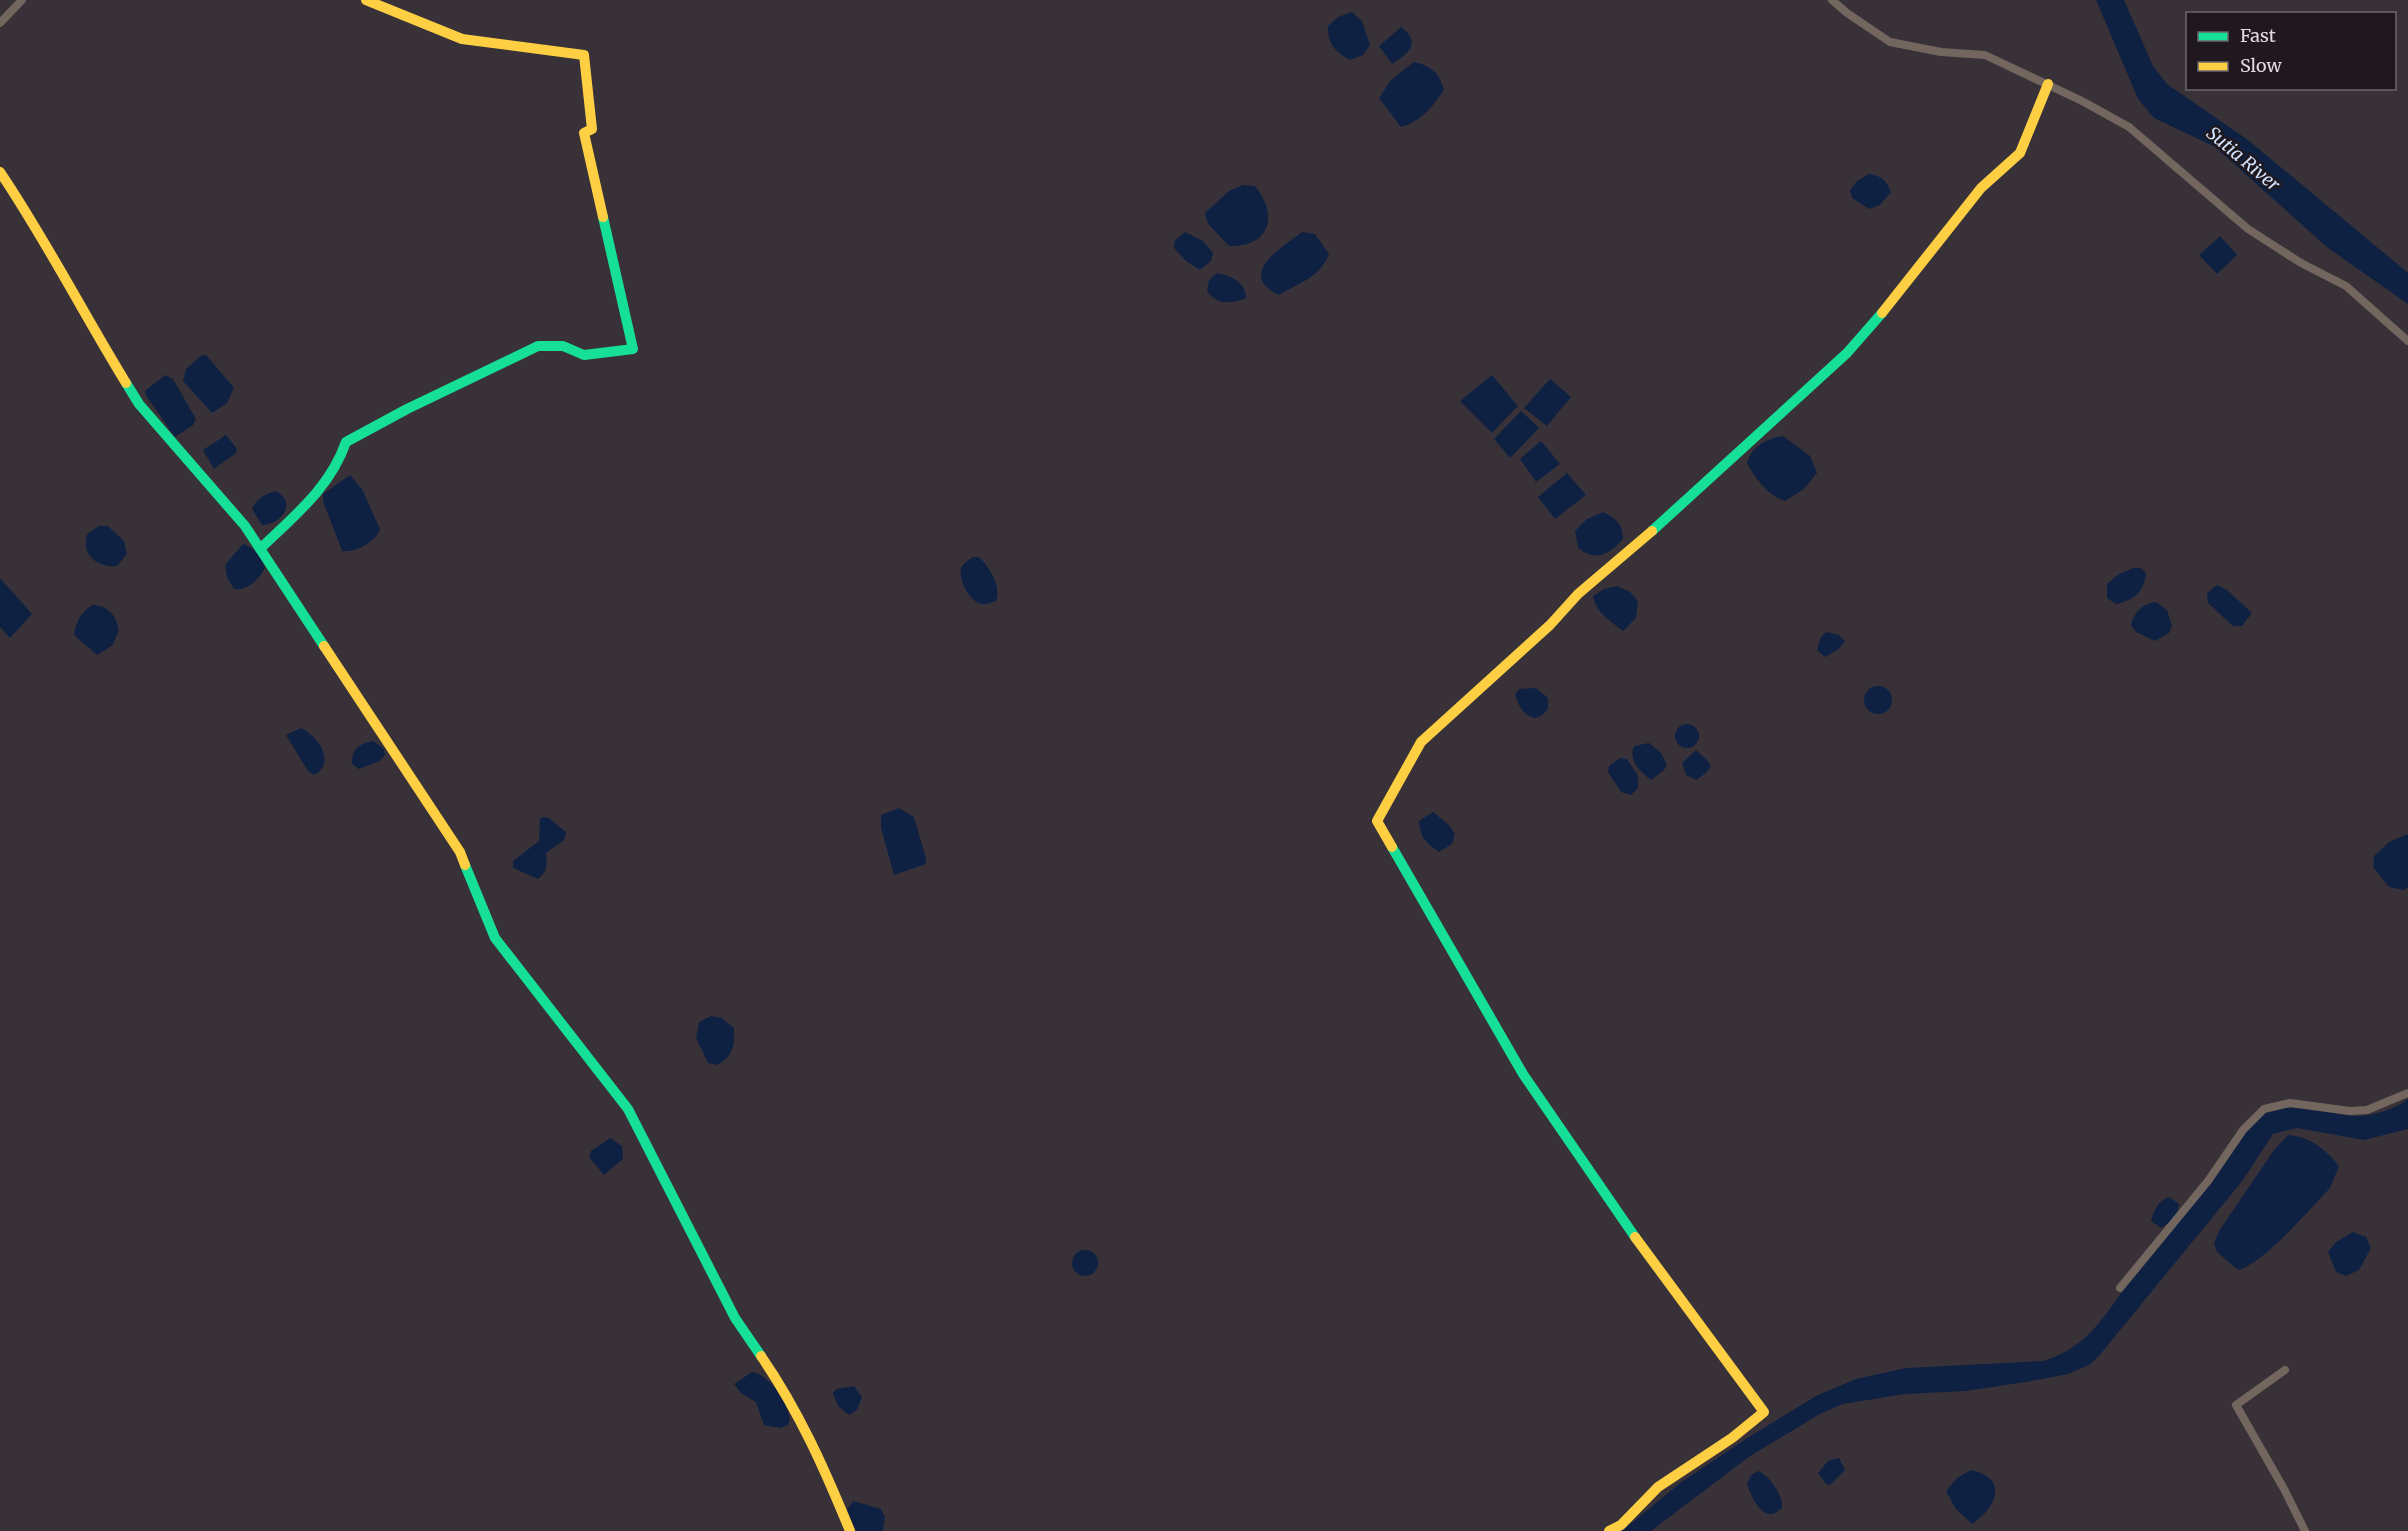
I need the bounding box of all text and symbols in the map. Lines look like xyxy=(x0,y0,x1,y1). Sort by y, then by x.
legend xyxy=(2186,12,2396,90)
text: Fast xyxy=(2240,24,2276,47)
text: Slow xyxy=(2240,54,2283,77)
water label: Sutia River xyxy=(2202,121,2285,196)

